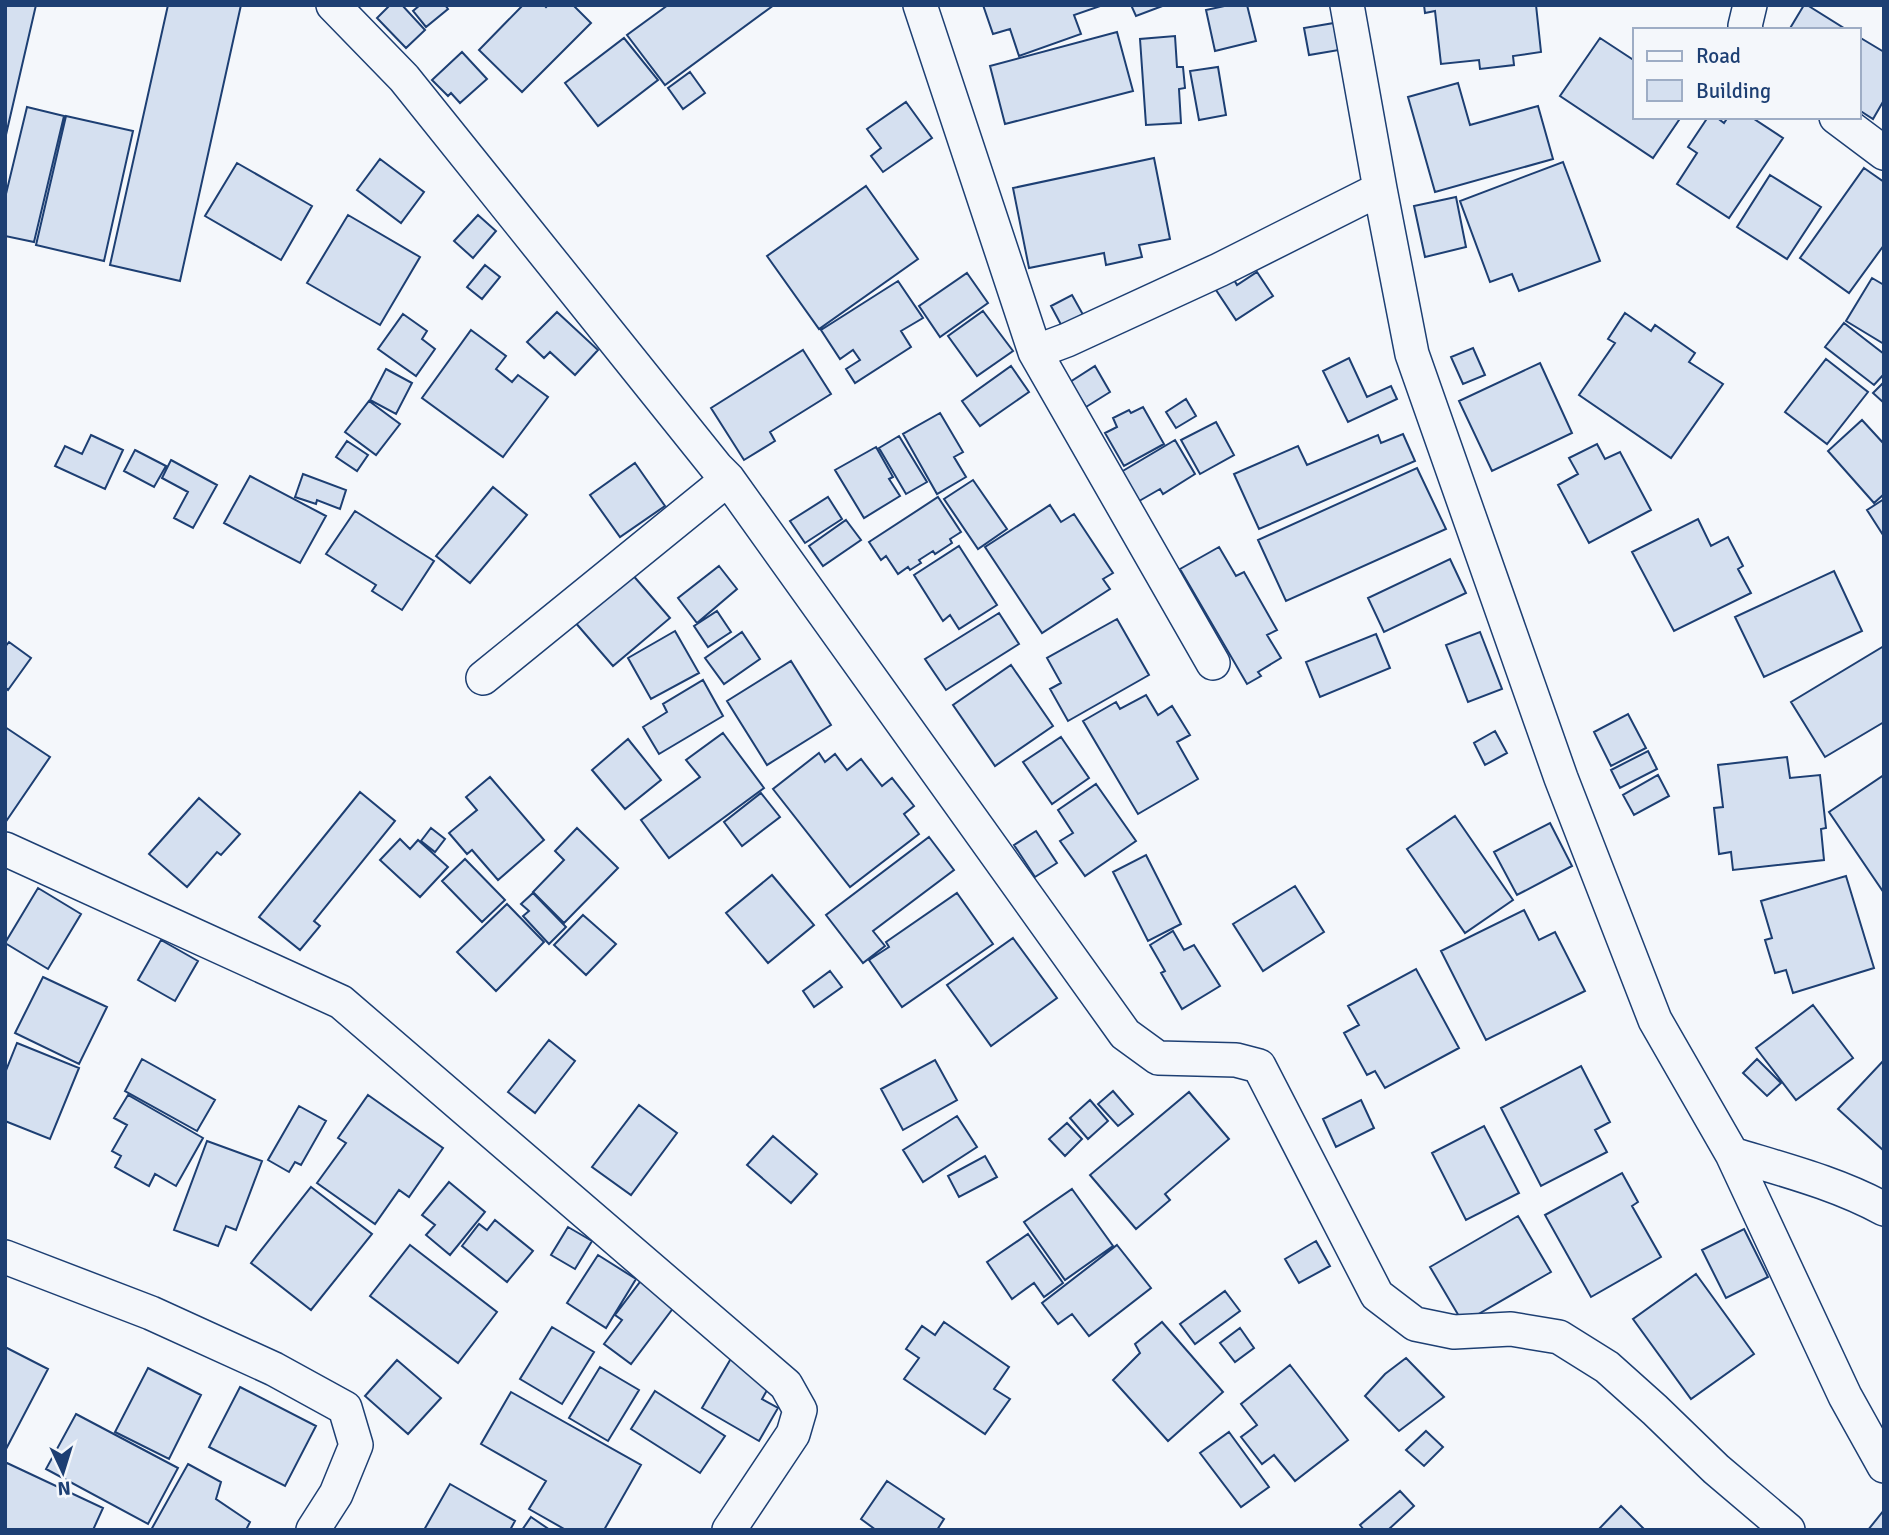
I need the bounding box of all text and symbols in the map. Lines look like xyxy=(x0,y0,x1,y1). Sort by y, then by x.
legend xyxy=(1633,28,1861,119)
text: Road xyxy=(1696,43,1741,69)
text: Building xyxy=(1696,78,1771,104)
north arrow xyxy=(28,1437,98,1507)
text: N xyxy=(57,1476,72,1500)

